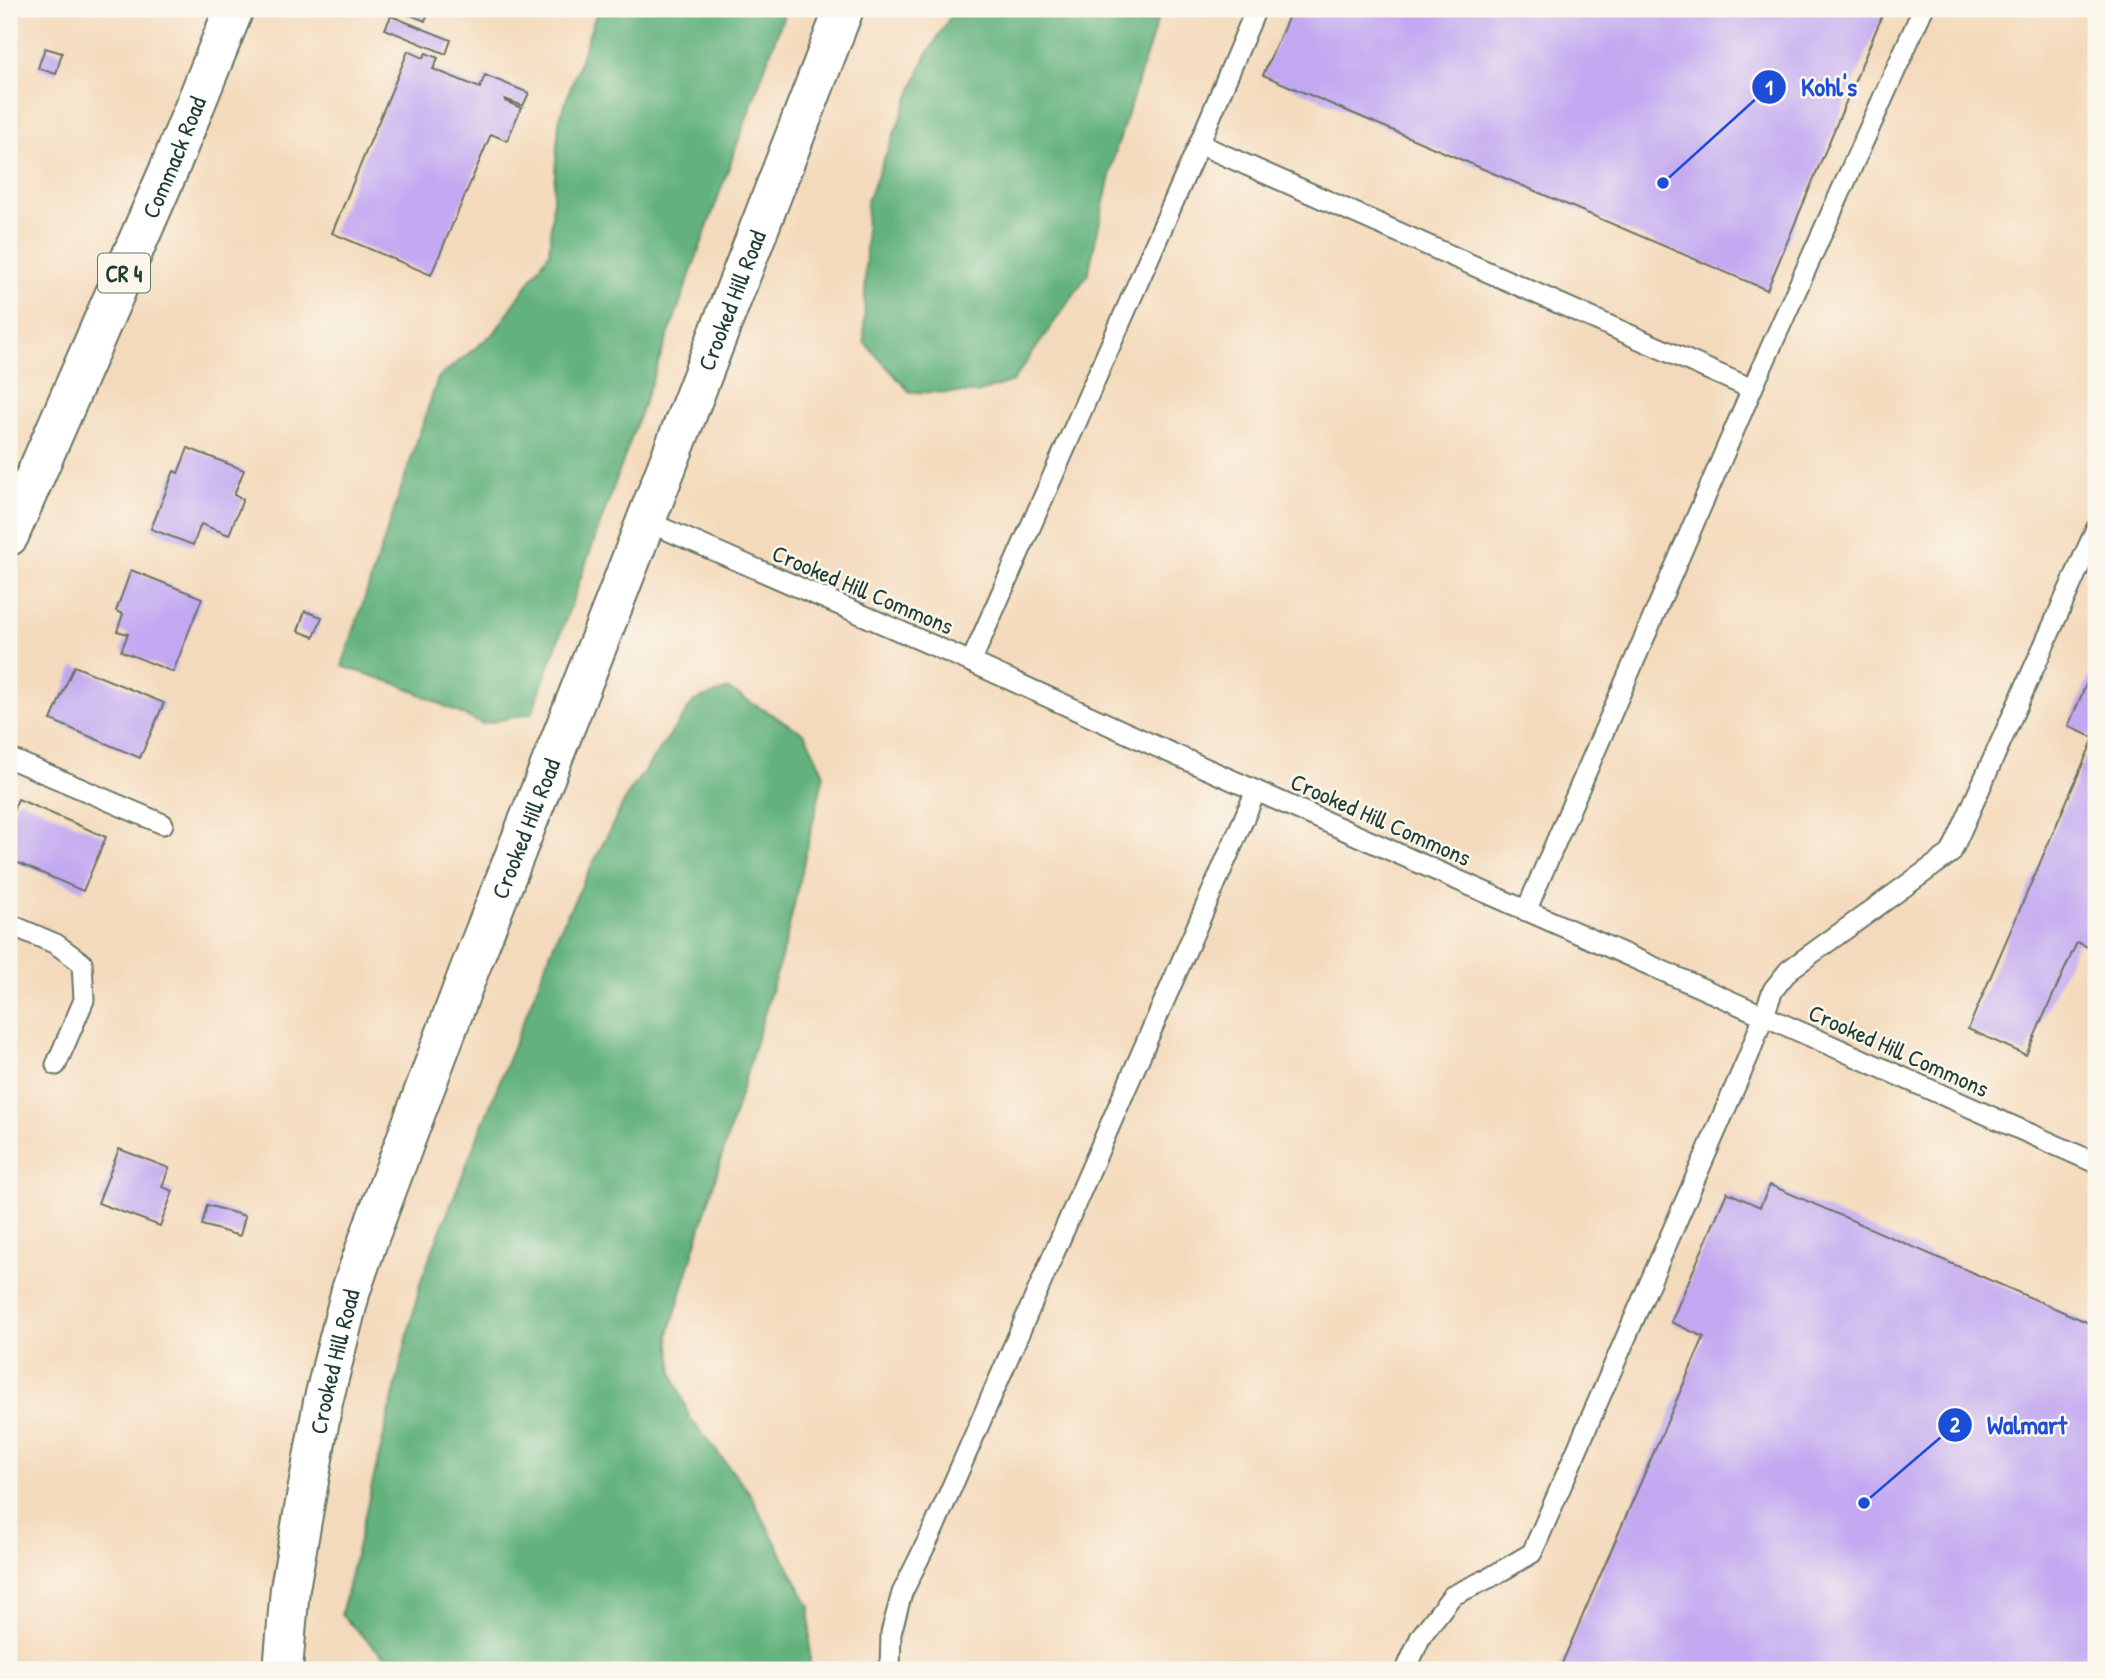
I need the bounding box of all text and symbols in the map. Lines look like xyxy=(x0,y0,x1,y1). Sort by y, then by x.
callout: Kohl's xyxy=(1752,64,1871,111)
text: Kohl's xyxy=(1801,69,1857,104)
text: 1 xyxy=(1765,73,1773,102)
street label: Commack Road xyxy=(134,92,213,223)
street label: Crooked Hill Road xyxy=(690,225,773,375)
road number: CR 4 xyxy=(98,254,150,292)
street label: Crooked Hill Commons xyxy=(768,536,958,642)
street label: Crooked Hill Road xyxy=(483,754,567,903)
street label: Crooked Hill Commons xyxy=(1286,765,1476,873)
street label: Crooked Hill Commons xyxy=(1804,996,1994,1104)
street label: Crooked Hill Road xyxy=(302,1286,367,1437)
callout: Walmart xyxy=(1938,1402,2081,1449)
text: Walmart xyxy=(1987,1407,2068,1442)
text: 2 xyxy=(1950,1410,1960,1439)

